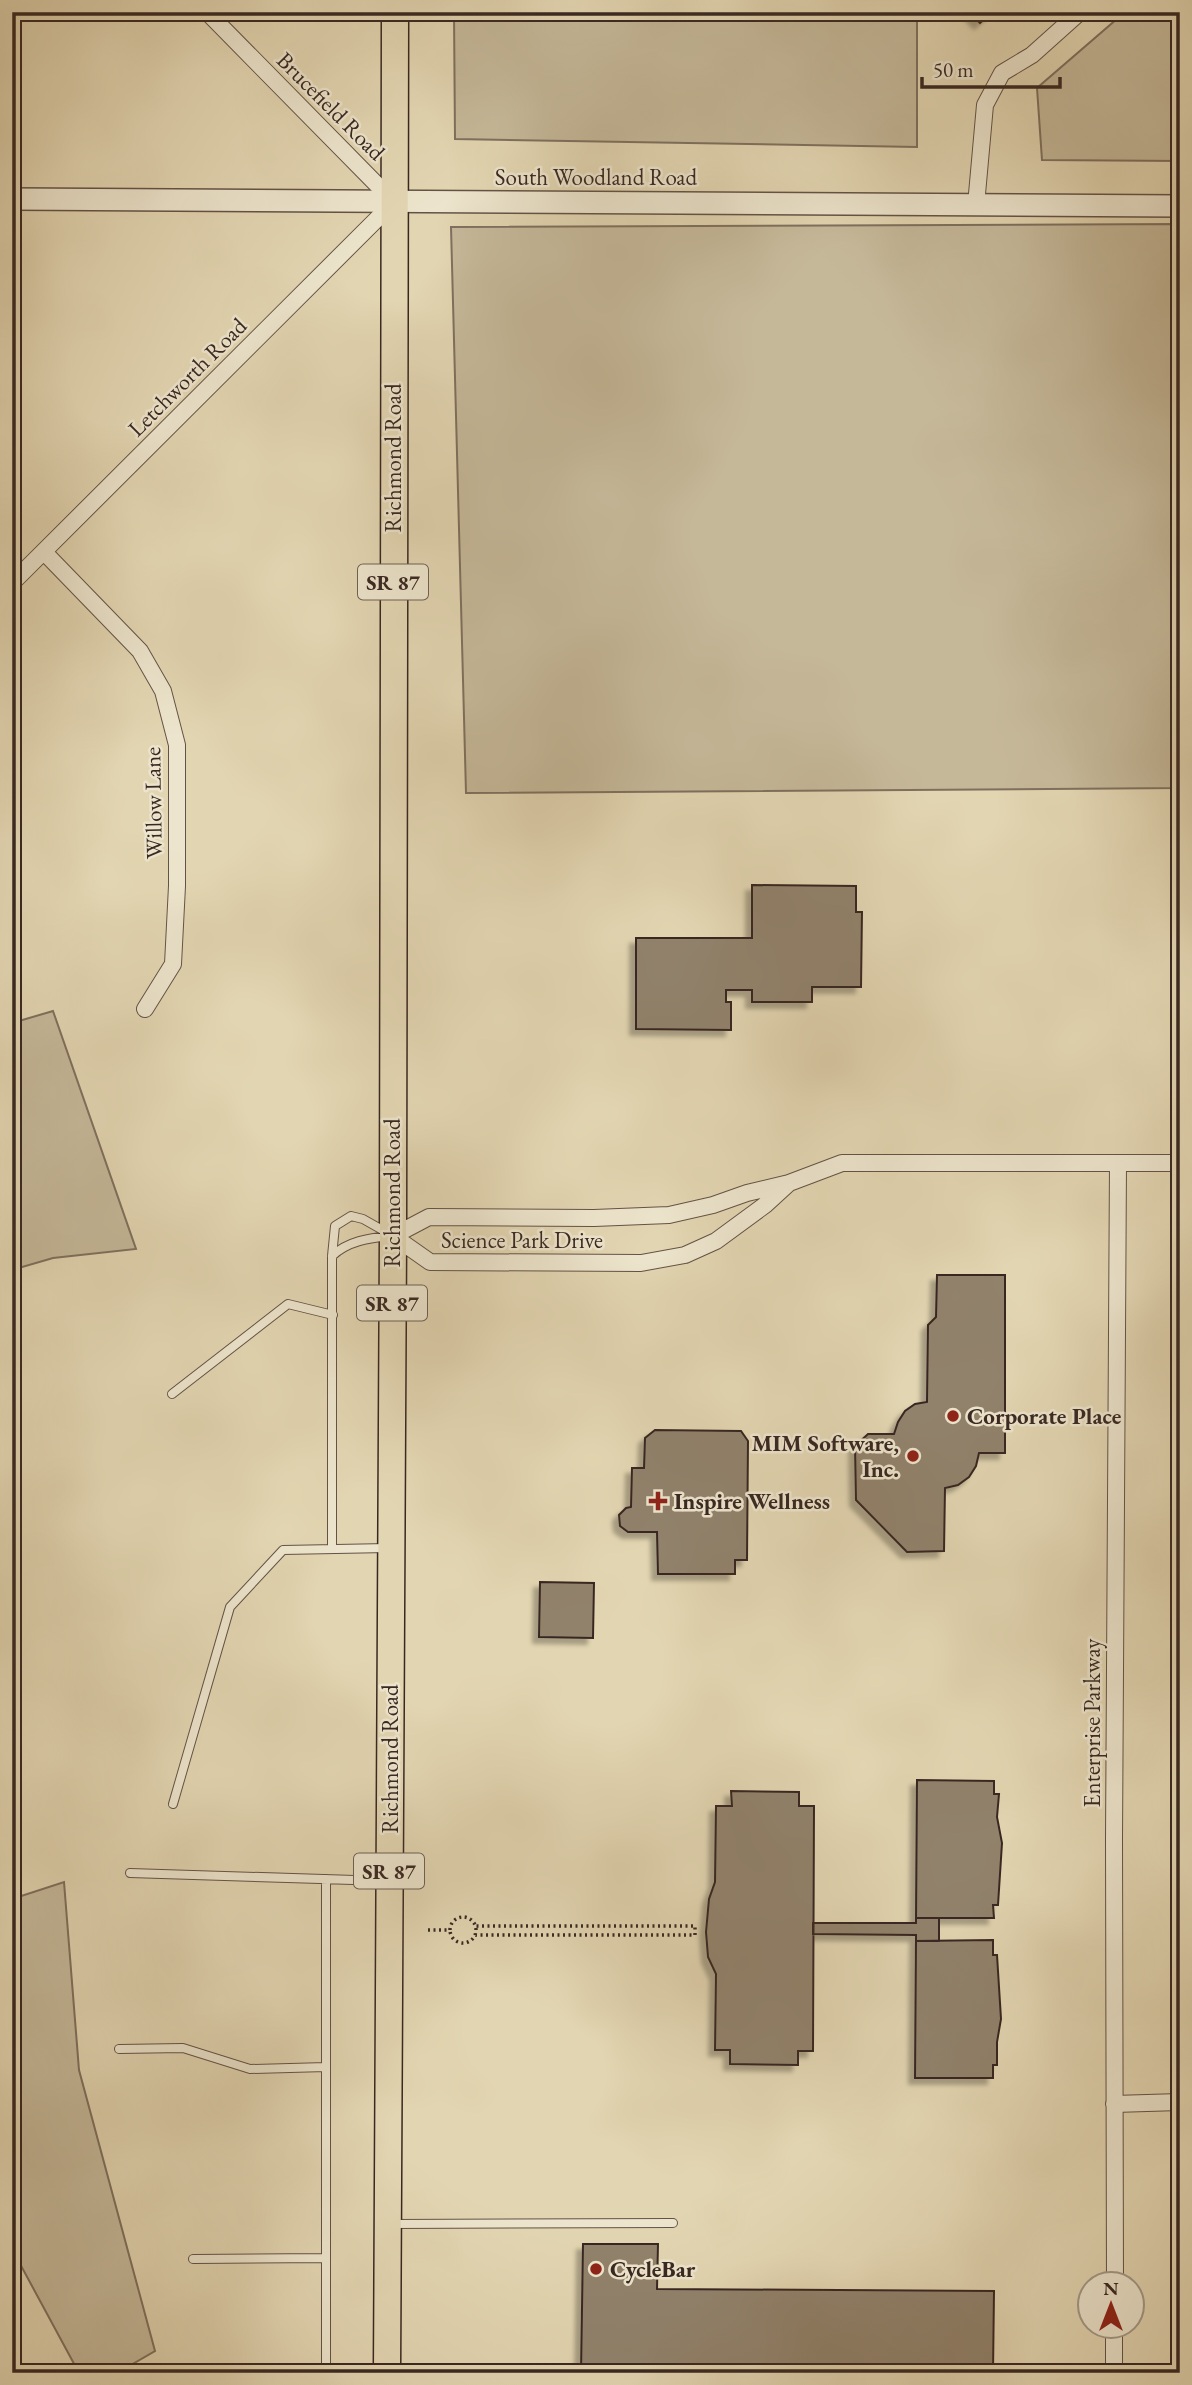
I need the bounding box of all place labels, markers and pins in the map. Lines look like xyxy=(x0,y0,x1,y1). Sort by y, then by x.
place label: Corporate Place xyxy=(967,1401,1122,1431)
marker: Corporate Place xyxy=(945,1408,961,1424)
place label: MIM Software, Inc. xyxy=(752,1428,899,1484)
marker: MIM Software, Inc. xyxy=(905,1448,921,1464)
place label: Inspire Wellness xyxy=(674,1486,830,1516)
marker: Inspire Wellness xyxy=(648,1491,668,1511)
place label: CycleBar xyxy=(610,2254,696,2284)
marker: CycleBar xyxy=(588,2261,604,2277)

